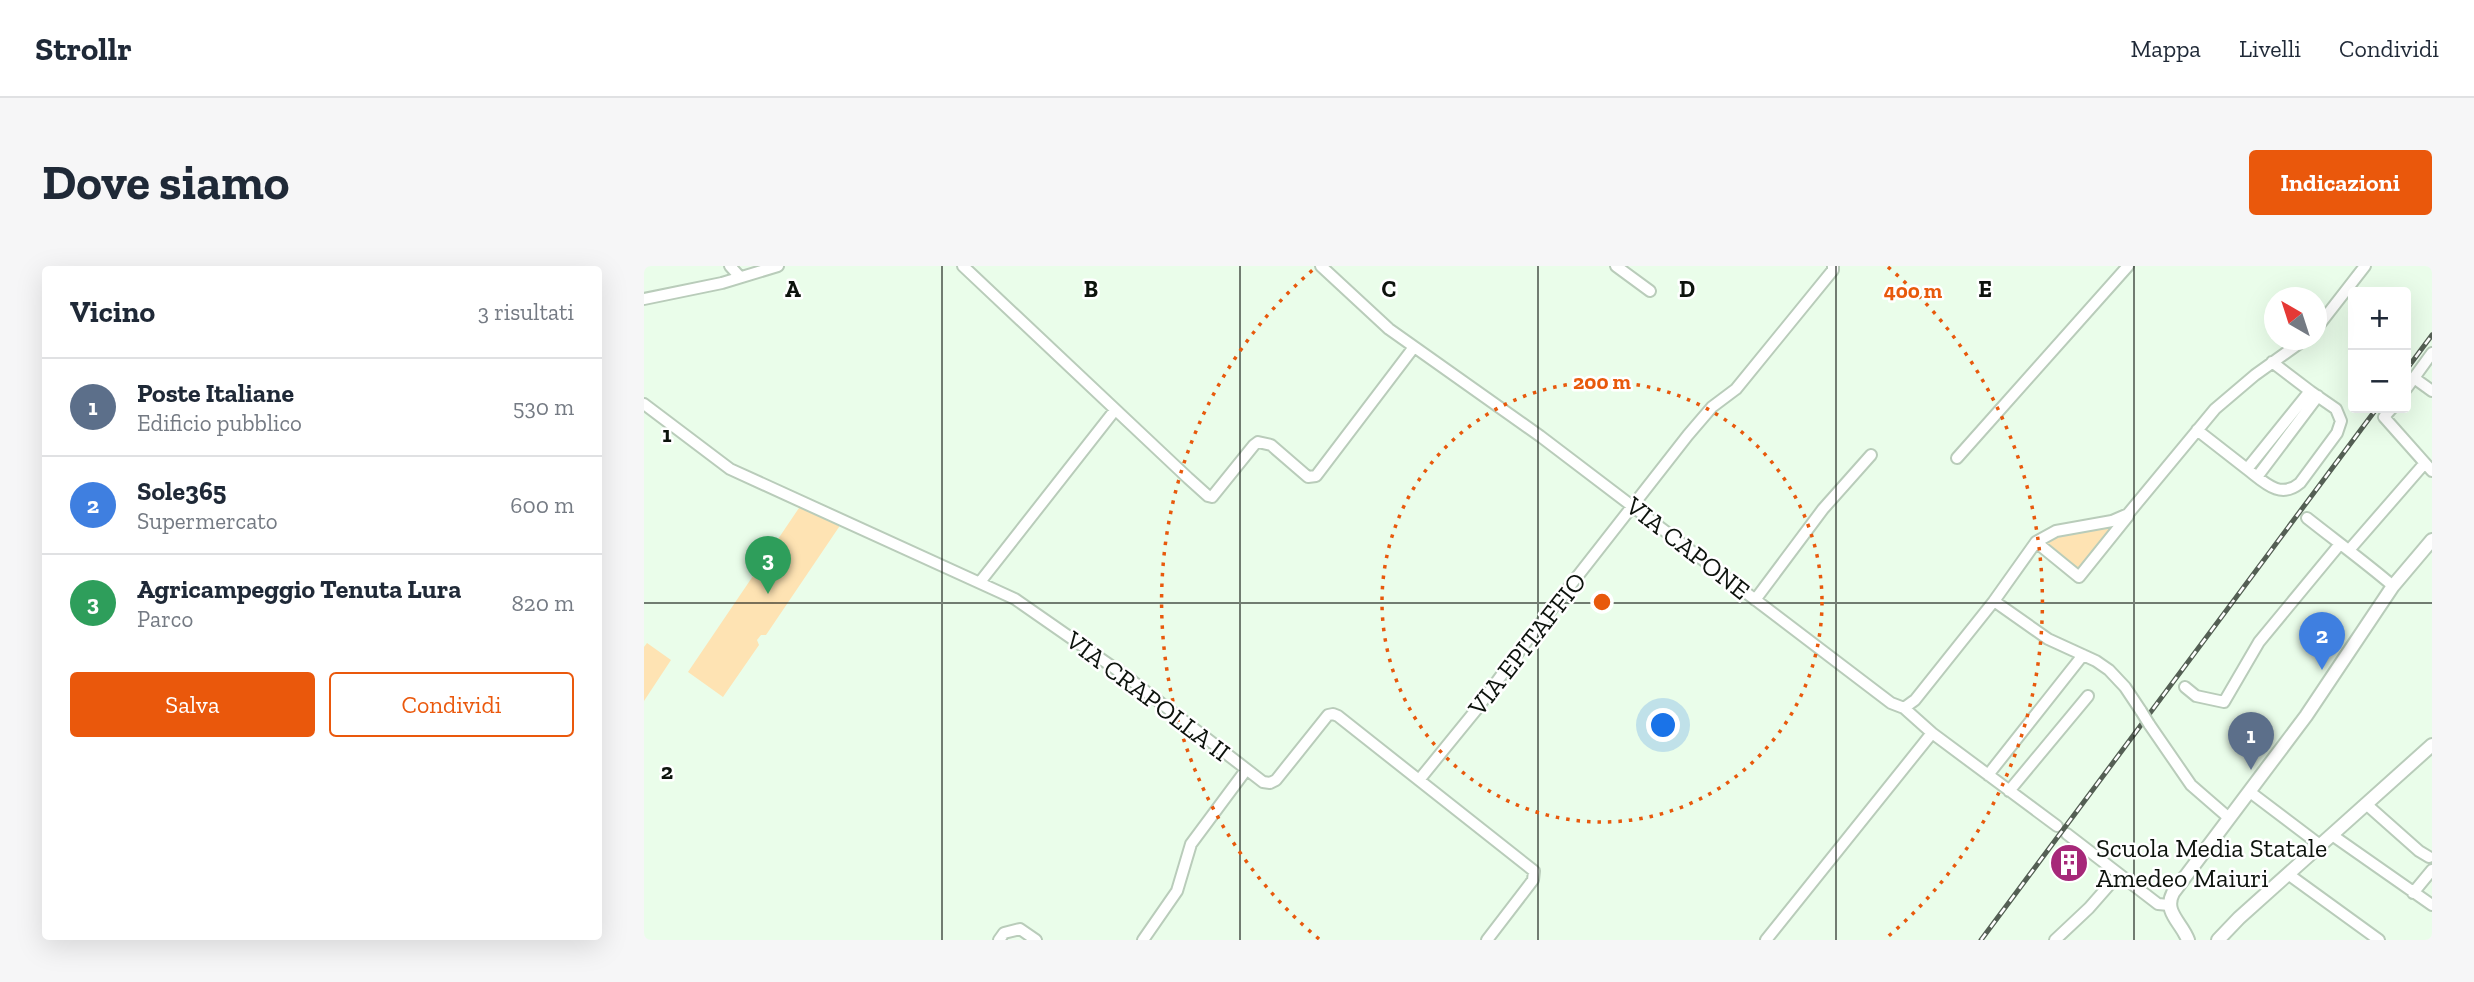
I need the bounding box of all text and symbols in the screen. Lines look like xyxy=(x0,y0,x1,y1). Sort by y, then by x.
text: Strollr xyxy=(35,29,132,68)
text: Mappa xyxy=(2130,34,2201,63)
text: Livelli xyxy=(2239,34,2301,63)
text: Condividi xyxy=(2339,34,2439,63)
button: Indicazioni xyxy=(2249,150,2432,215)
text: Dove siamo xyxy=(42,153,290,212)
text: A xyxy=(785,275,801,303)
text: B xyxy=(1084,275,1098,303)
text: C xyxy=(1382,275,1396,303)
text: D xyxy=(1679,275,1695,303)
text: E xyxy=(1978,275,1992,303)
text: 400 m xyxy=(1884,278,1943,303)
north arrow xyxy=(2264,287,2327,350)
map controls xyxy=(2348,287,2411,413)
button: + xyxy=(2348,287,2411,350)
text: Vicino xyxy=(70,294,155,330)
text: 3 risultati xyxy=(478,298,574,326)
button: − xyxy=(2348,350,2411,413)
text: 200 m xyxy=(1573,369,1631,394)
text: Poste Italiane xyxy=(137,377,294,409)
text: 1 xyxy=(88,393,98,421)
text: 530 m xyxy=(513,393,574,421)
text: Edificio pubblico xyxy=(137,409,302,437)
text: 1 xyxy=(662,420,672,448)
text: Sole365 xyxy=(137,475,226,507)
street label: VIA CAPONE xyxy=(1619,489,1756,606)
text: 2 xyxy=(87,491,99,519)
text: 600 m xyxy=(510,491,574,519)
text: Supermercato xyxy=(137,507,278,535)
pin: 3 xyxy=(745,536,791,594)
street label: VIA EPITAFFIO xyxy=(1460,566,1593,723)
text: Agricampeggio Tenuta Lura xyxy=(137,573,461,605)
text: 3 xyxy=(87,589,99,617)
text: 820 m xyxy=(511,589,574,617)
centre of rings xyxy=(1590,590,1614,614)
text: Parco xyxy=(137,605,193,633)
pin: 2 xyxy=(2299,612,2345,670)
street label: VIA CRAPOLLA II xyxy=(1059,623,1236,768)
button: Salva xyxy=(70,672,315,737)
button: Condividi xyxy=(329,672,574,737)
your location xyxy=(1646,708,1680,742)
pin: 1 xyxy=(2228,712,2274,770)
text: 2 xyxy=(661,757,673,785)
place label: Scuola Media Statale Amedeo Maiuri xyxy=(2096,832,2327,894)
building icon: Scuola Media Statale Amedeo Maiuri xyxy=(2048,842,2090,884)

